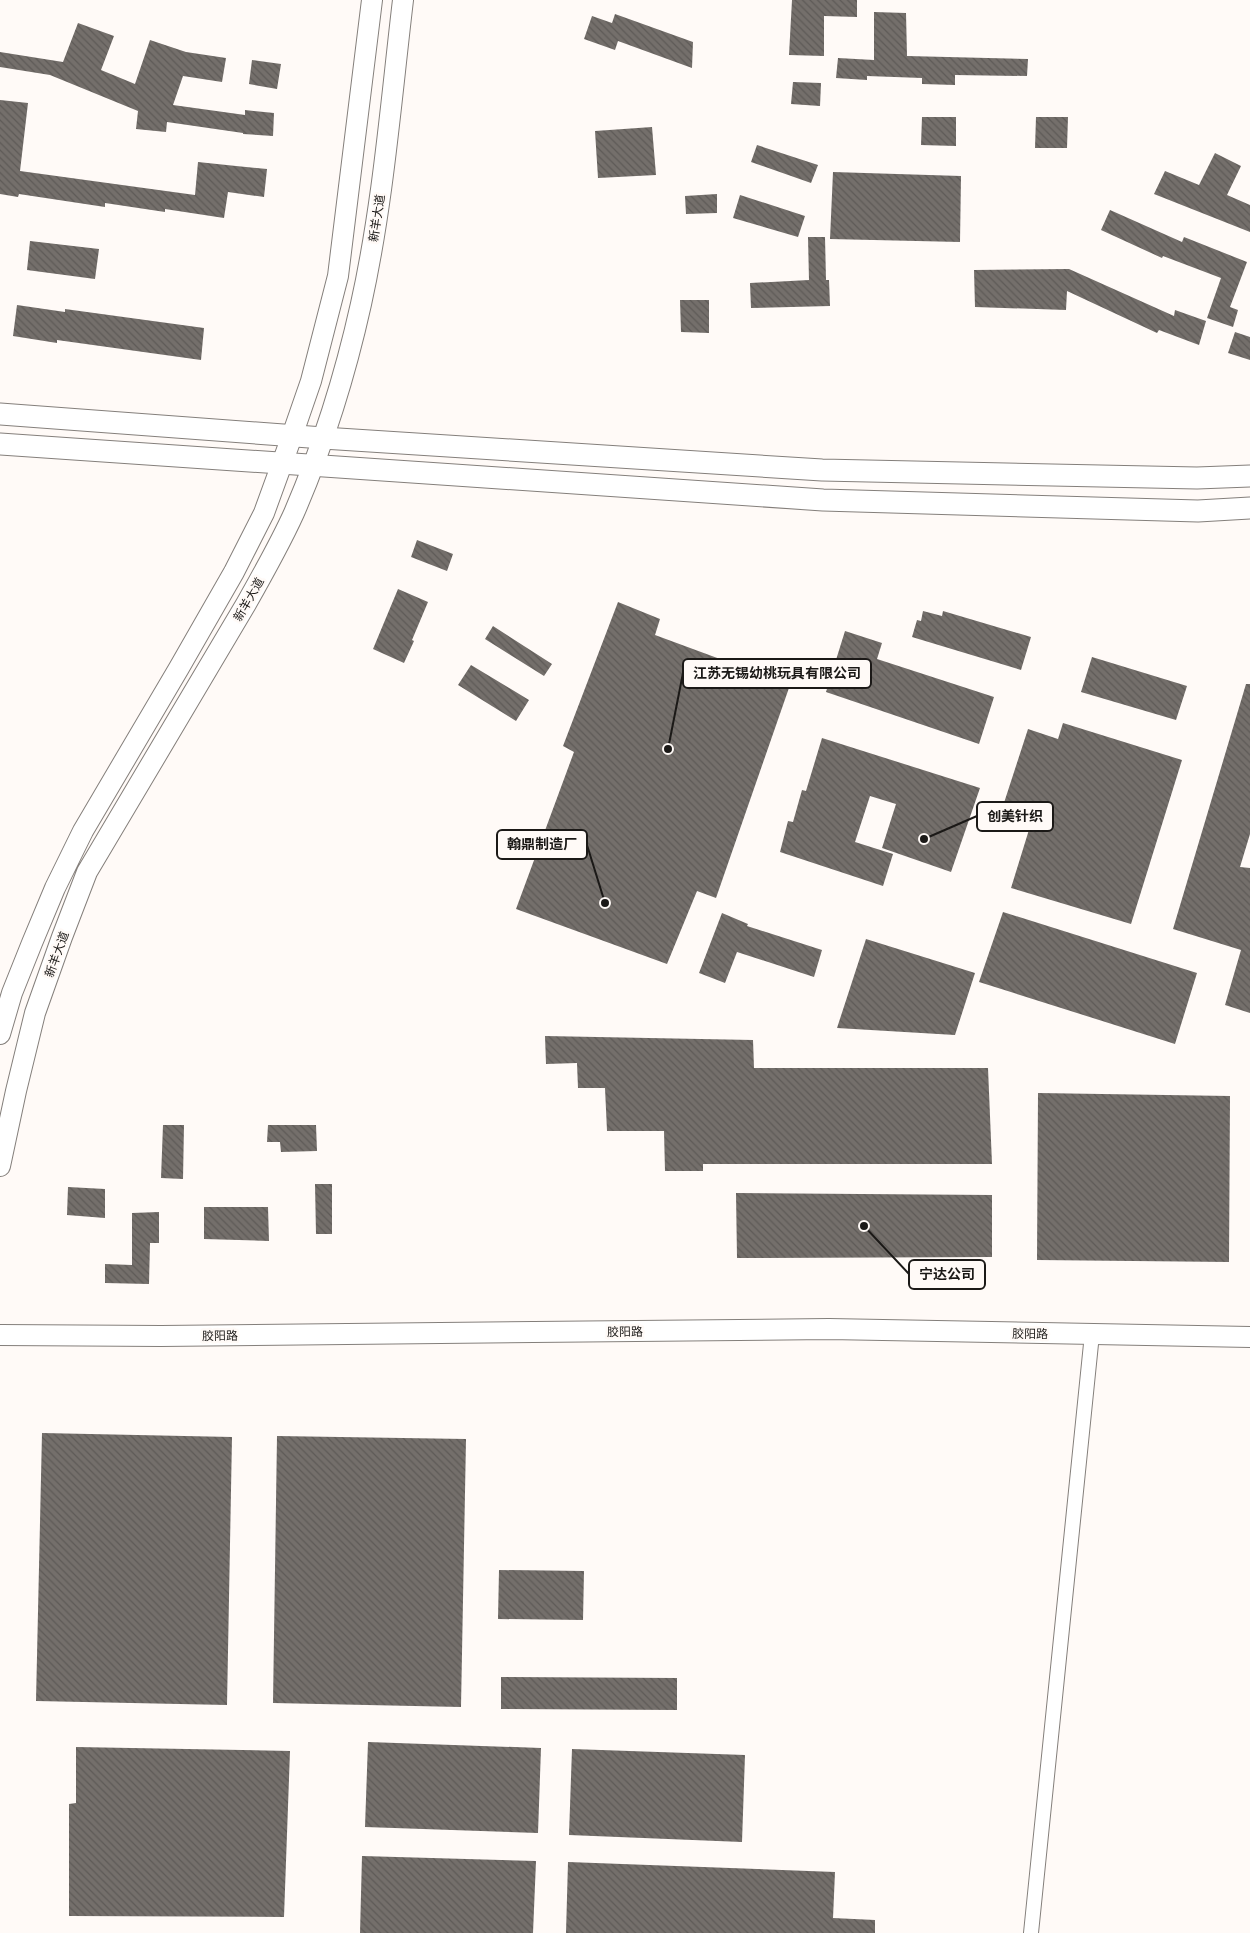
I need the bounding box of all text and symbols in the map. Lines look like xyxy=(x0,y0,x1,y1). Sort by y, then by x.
street label: 新羊大道 xyxy=(365,193,387,243)
street label: 新羊大道 xyxy=(230,575,266,623)
callout: 江苏无锡幼桃玩具有限公司 xyxy=(683,659,871,688)
text: 江苏无锡幼桃玩具有限公司 xyxy=(693,664,861,681)
callout: 创美针织 xyxy=(977,802,1053,831)
text: 创美针织 xyxy=(987,807,1043,824)
callout: 翰鼎制造厂 xyxy=(497,830,587,859)
text: 翰鼎制造厂 xyxy=(507,835,577,852)
street label: 新羊大道 xyxy=(41,929,71,979)
callout: 宁达公司 xyxy=(909,1260,985,1289)
text: 宁达公司 xyxy=(919,1265,975,1282)
street label: 胶阳路 xyxy=(607,1324,643,1338)
street label: 胶阳路 xyxy=(1012,1326,1048,1340)
street label: 胶阳路 xyxy=(202,1328,238,1342)

